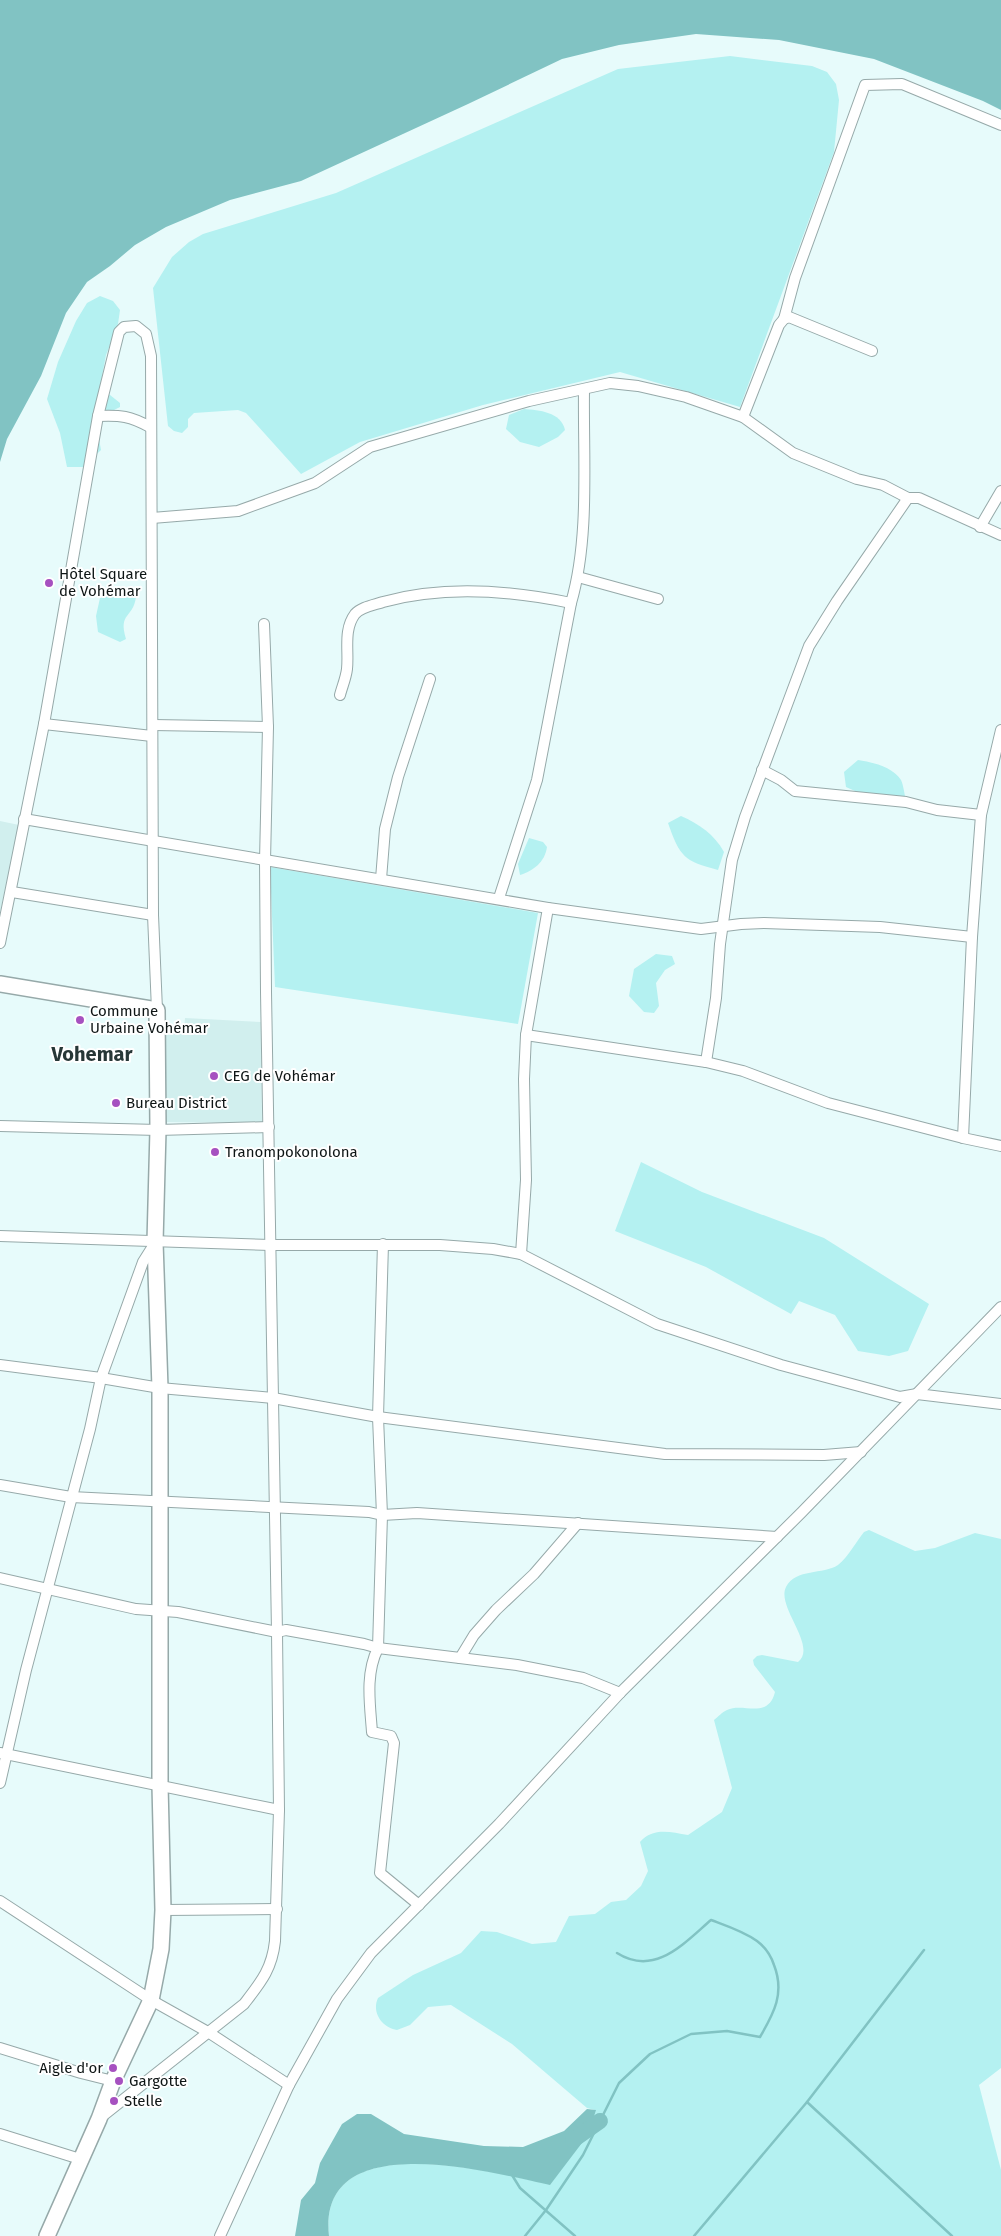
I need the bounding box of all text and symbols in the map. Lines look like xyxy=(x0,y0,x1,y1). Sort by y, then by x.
place label: Hôtel Square de Vohémar xyxy=(59,565,147,600)
marker: Hôtel Square de Vohémar xyxy=(43,577,55,589)
place label: Commune Urbaine Vohémar xyxy=(90,1002,209,1037)
marker: Commune Urbaine Vohémar xyxy=(74,1014,86,1026)
district label: Vohemar xyxy=(50,1042,133,1066)
place label: CEG de Vohémar xyxy=(224,1067,336,1085)
marker: CEG de Vohémar xyxy=(208,1070,220,1082)
place label: Bureau District xyxy=(126,1094,228,1112)
marker: Bureau District xyxy=(110,1097,122,1109)
place label: Tranompokonolona xyxy=(225,1143,358,1161)
marker: Tranompokonolona xyxy=(209,1146,221,1158)
place label: Aigle d'or xyxy=(39,2059,103,2077)
marker: Aigle d'or xyxy=(107,2062,119,2074)
place label: Gargotte xyxy=(129,2072,187,2090)
marker: Gargotte xyxy=(113,2075,125,2087)
place label: Stelle xyxy=(124,2092,162,2110)
marker: Stelle xyxy=(108,2095,120,2107)

